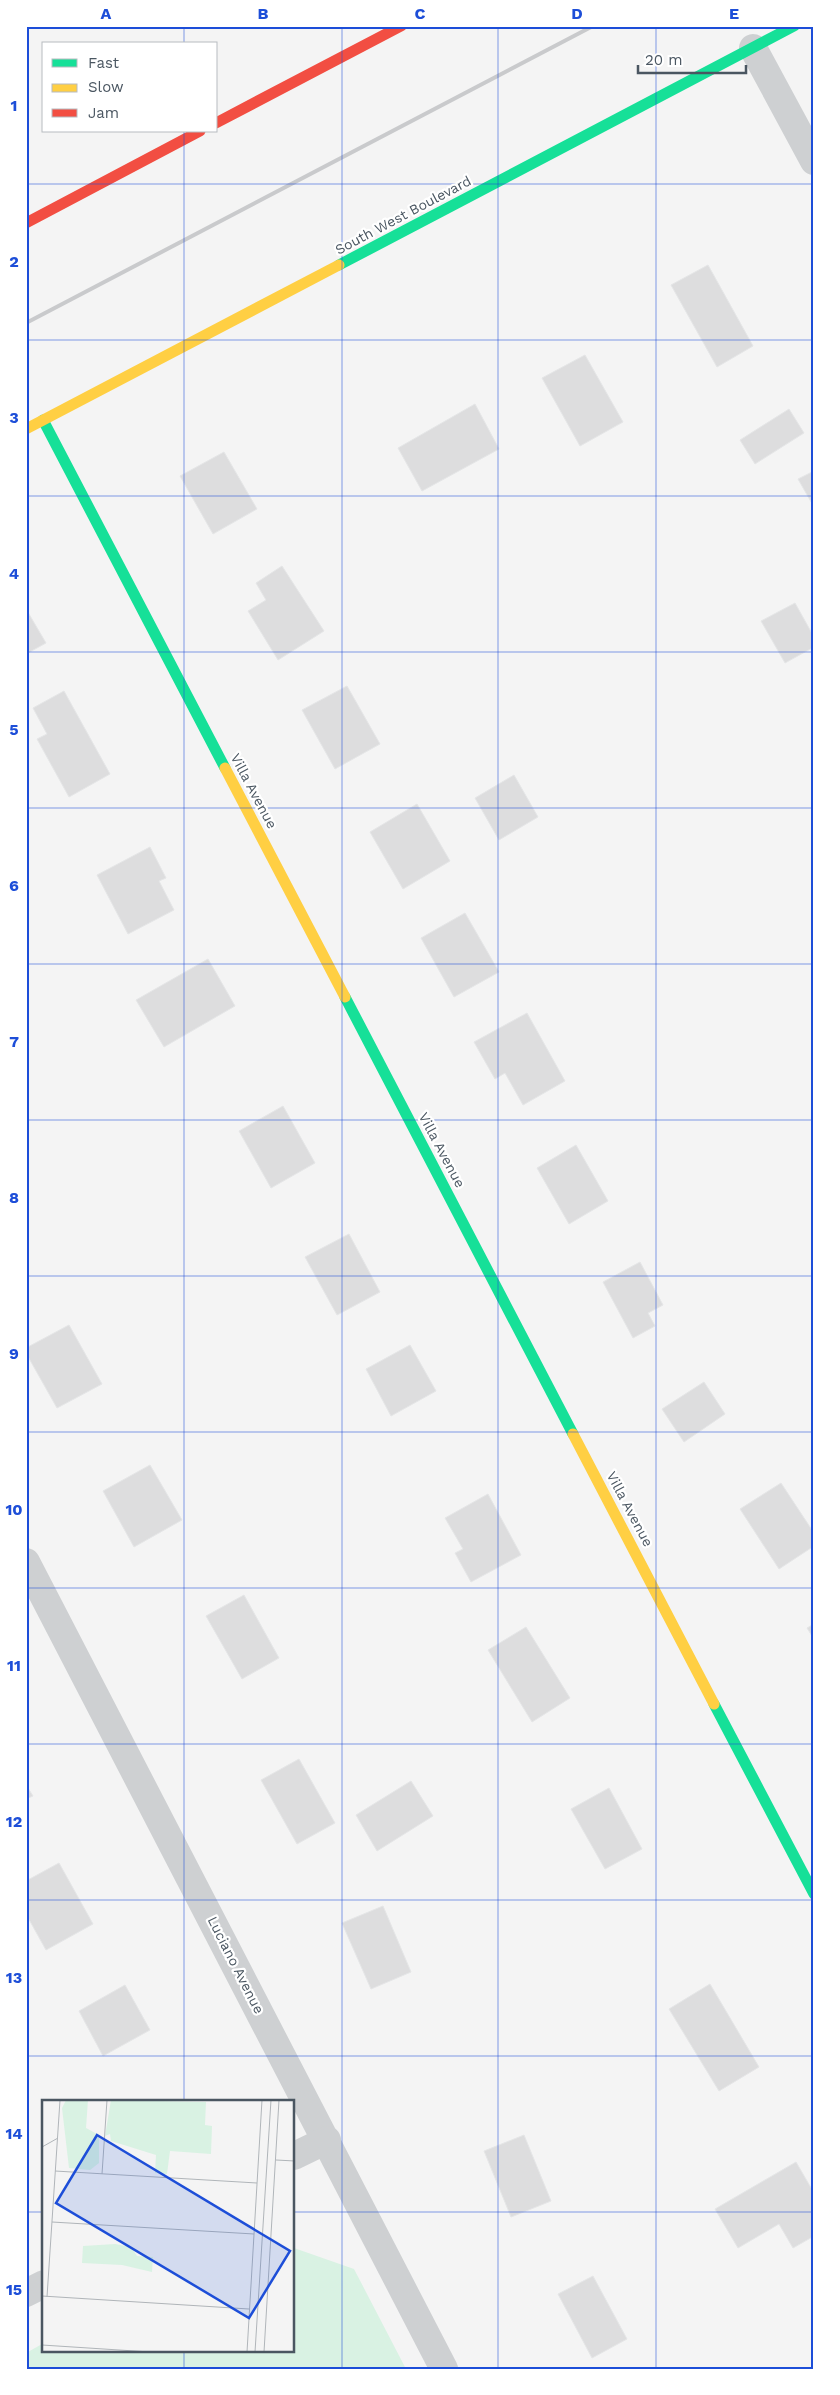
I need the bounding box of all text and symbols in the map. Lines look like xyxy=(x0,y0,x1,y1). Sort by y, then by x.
text: A xyxy=(101,4,112,23)
text: B xyxy=(258,4,269,23)
text: C xyxy=(415,4,426,23)
text: D xyxy=(571,4,583,23)
text: E xyxy=(729,4,739,23)
legend xyxy=(42,42,218,132)
scale bar xyxy=(638,42,745,74)
text: 20 m xyxy=(645,51,683,69)
text: Fast xyxy=(88,54,120,72)
text: Slow xyxy=(88,78,124,96)
text: 1 xyxy=(11,96,17,115)
text: Jam xyxy=(88,104,119,122)
street label: South West Boulevard xyxy=(332,172,474,258)
text: 2 xyxy=(9,252,19,271)
text: 3 xyxy=(9,408,19,427)
text: 4 xyxy=(9,564,19,583)
text: 5 xyxy=(9,720,19,739)
street label: Villa Avenue xyxy=(228,751,280,831)
text: 6 xyxy=(9,876,19,895)
text: 7 xyxy=(9,1032,19,1051)
street label: Villa Avenue xyxy=(416,1110,468,1190)
text: 8 xyxy=(9,1188,19,1207)
text: 9 xyxy=(9,1344,19,1363)
street label: Villa Avenue xyxy=(604,1469,656,1549)
text: 10 xyxy=(5,1500,23,1519)
text: 11 xyxy=(7,1656,21,1675)
text: 12 xyxy=(6,1812,22,1831)
street label: Luciano Avenue xyxy=(205,1914,267,2016)
text: 13 xyxy=(6,1968,22,1987)
inset map xyxy=(42,2100,295,2352)
text: 14 xyxy=(5,2124,23,2143)
text: 15 xyxy=(6,2280,22,2299)

